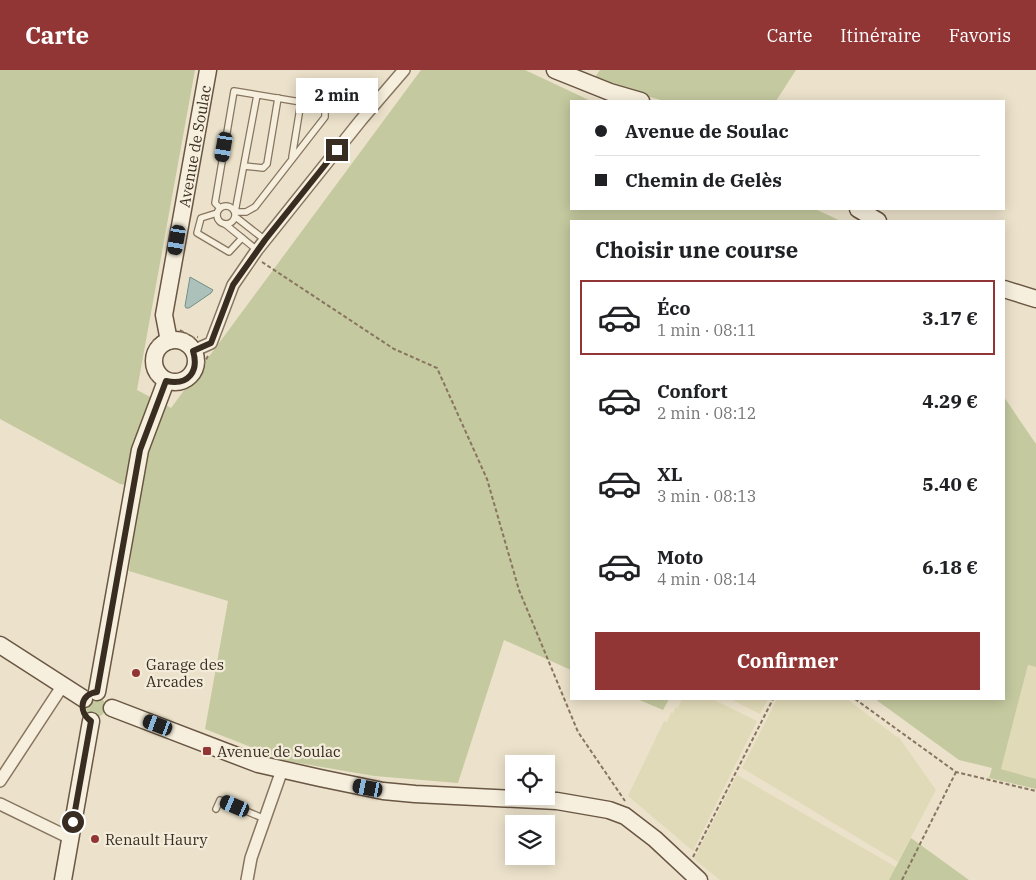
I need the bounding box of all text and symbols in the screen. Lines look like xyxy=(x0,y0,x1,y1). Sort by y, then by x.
text: Carte xyxy=(25,19,89,51)
text: Carte xyxy=(767,24,812,47)
text: Itinéraire xyxy=(840,24,921,47)
text: Favoris xyxy=(949,24,1011,47)
callout: 2 min xyxy=(296,78,378,112)
street label: Avenue de Soulac xyxy=(174,83,215,209)
text: 2 min xyxy=(315,85,359,105)
text: Avenue de Soulac xyxy=(625,119,789,143)
car xyxy=(214,131,233,163)
route end xyxy=(326,139,348,161)
text: Chemin de Gelès xyxy=(625,168,782,192)
car xyxy=(167,224,186,256)
text: Choisir une course xyxy=(595,235,798,264)
icon: car xyxy=(597,295,642,340)
text: Éco xyxy=(657,296,690,320)
text: 3.17 € xyxy=(922,306,978,330)
text: 1 min · 08:11 xyxy=(657,320,756,340)
icon: car xyxy=(597,378,642,423)
text: Confort xyxy=(657,379,728,403)
text: 4.29 € xyxy=(922,389,978,413)
text: 2 min · 08:12 xyxy=(657,403,756,423)
icon: car xyxy=(597,461,642,506)
text: XL xyxy=(657,462,683,486)
text: 5.40 € xyxy=(922,472,978,496)
text: 3 min · 08:13 xyxy=(657,486,756,506)
icon: car xyxy=(597,544,642,589)
text: Moto xyxy=(657,545,703,569)
text: 6.18 € xyxy=(922,555,978,579)
text: 4 min · 08:14 xyxy=(657,569,756,589)
button: Confirmer xyxy=(595,632,980,690)
place label: Garage des Arcades xyxy=(146,655,224,691)
marker: Garage des Arcades xyxy=(130,667,142,679)
car xyxy=(141,713,174,737)
place label: Avenue de Soulac xyxy=(217,742,341,761)
marker: Avenue de Soulac xyxy=(201,745,213,757)
map controls xyxy=(505,755,555,865)
button: locate xyxy=(505,755,555,805)
car xyxy=(351,778,384,798)
car xyxy=(218,793,251,819)
route start xyxy=(62,811,84,833)
button: layers xyxy=(505,815,555,865)
place label: Renault Haury xyxy=(105,830,207,849)
marker: Renault Haury xyxy=(89,833,101,845)

